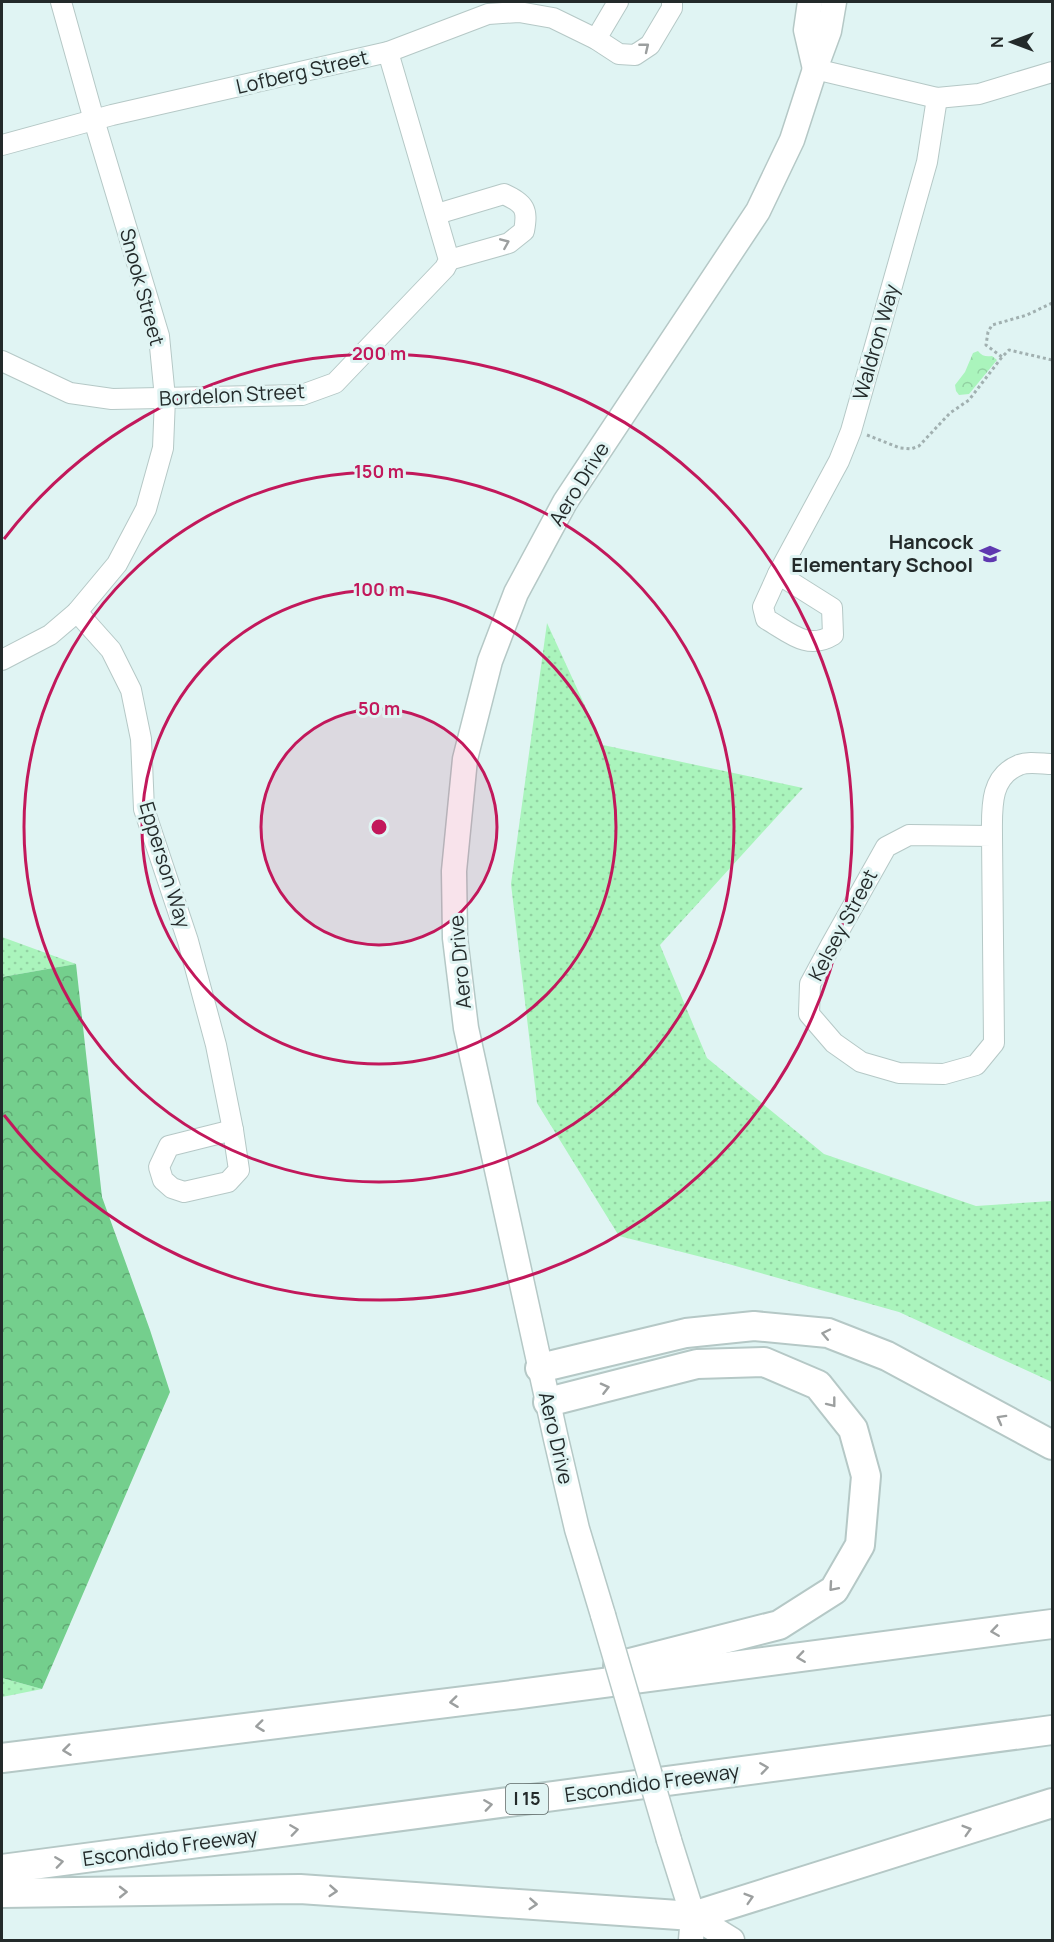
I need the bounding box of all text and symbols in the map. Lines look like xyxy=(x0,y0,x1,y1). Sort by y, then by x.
north arrow xyxy=(982,12,1042,72)
text: N xyxy=(986,36,1008,48)
street label: Lofberg Street xyxy=(233,43,371,100)
one-way arrow xyxy=(638,44,649,55)
street label: Snook Street xyxy=(114,225,171,349)
one-way arrow xyxy=(498,238,509,250)
street label: Waldron Way xyxy=(846,280,905,403)
text: 200 m xyxy=(352,341,406,365)
street label: Bordelon Street xyxy=(158,377,305,412)
street label: Aero Drive xyxy=(542,437,615,531)
text: 150 m xyxy=(354,459,404,483)
place label: Hancock Elementary School xyxy=(791,528,974,578)
school or university icon: Hancock Elementary School xyxy=(978,542,1002,566)
text: 100 m xyxy=(353,577,405,601)
text: 50 m xyxy=(358,696,400,720)
street label: Epperson Way xyxy=(133,798,198,932)
centre of rings xyxy=(369,817,389,837)
street label: Kelsey Street xyxy=(802,864,883,985)
street label: Aero Drive xyxy=(442,914,477,1010)
one-way arrow xyxy=(821,1328,831,1341)
one-way arrow xyxy=(600,1382,610,1395)
street label: Aero Drive xyxy=(533,1389,580,1487)
one-way arrow xyxy=(825,1396,836,1407)
one-way arrow xyxy=(996,1415,1007,1426)
one-way arrow xyxy=(829,1581,840,1591)
one-way arrow xyxy=(990,1625,999,1637)
one-way arrow xyxy=(797,1650,806,1662)
one-way arrow xyxy=(449,1695,458,1708)
one-way arrow xyxy=(256,1719,265,1732)
one-way arrow xyxy=(62,1743,71,1756)
street label: Escondido Freeway xyxy=(563,1757,742,1808)
one-way arrow xyxy=(760,1762,769,1775)
road number: I 15 xyxy=(506,1784,548,1814)
one-way arrow xyxy=(483,1799,492,1811)
street label: Escondido Freeway xyxy=(81,1821,260,1872)
one-way arrow xyxy=(290,1825,299,1837)
one-way arrow xyxy=(961,1825,972,1837)
one-way arrow xyxy=(55,1856,64,1868)
one-way arrow xyxy=(329,1885,338,1898)
one-way arrow xyxy=(118,1886,127,1898)
one-way arrow xyxy=(743,1893,754,1905)
one-way arrow xyxy=(528,1897,537,1910)

